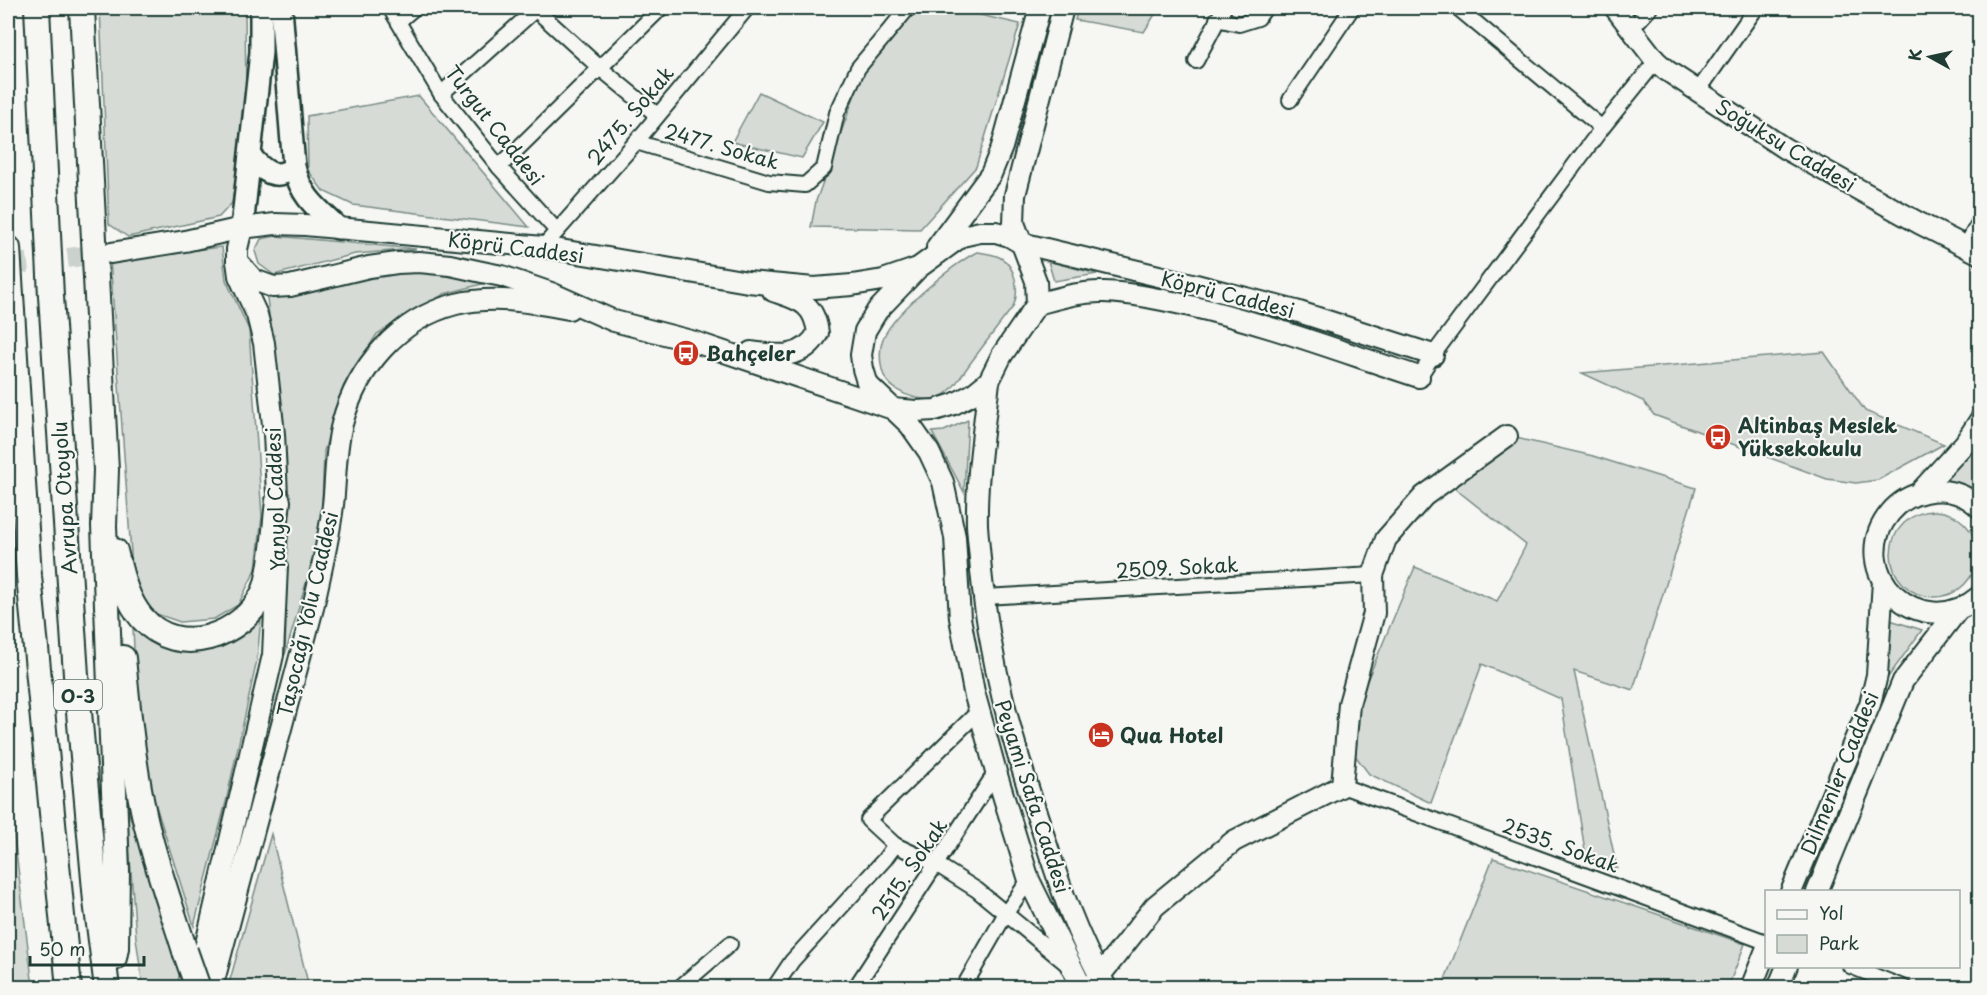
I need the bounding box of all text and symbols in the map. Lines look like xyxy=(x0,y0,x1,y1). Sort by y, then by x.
north arrow xyxy=(1900,27,1960,87)
text: K xyxy=(1901,47,1927,62)
street label: Turgut Caddesi xyxy=(438,58,552,192)
street label: 2475. Sokak xyxy=(579,59,681,171)
street label: Soğuksu Caddesi xyxy=(1710,91,1862,199)
street label: 2477. Sokak xyxy=(661,115,783,177)
street label: Köprü Caddesi xyxy=(446,224,586,270)
street label: Köprü Caddesi xyxy=(1158,263,1298,325)
bus stop icon: Bahçeler xyxy=(671,338,701,368)
place label: Bahçeler xyxy=(706,338,796,368)
place label: Altinbaş Meslek Yüksekokulu xyxy=(1738,410,1898,463)
street label: Avrupa Otoyolu xyxy=(44,420,84,576)
bus stop icon: Altinbaş Meslek Yüksekokulu xyxy=(1703,422,1733,452)
street label: Yanyol Caddesi xyxy=(258,427,292,571)
street label: Taşocağı Yolu Caddesi xyxy=(269,508,345,720)
street label: 2509. Sokak xyxy=(1115,549,1239,585)
road number: O-3 xyxy=(54,680,102,710)
street label: Dilmenler Caddesi xyxy=(1793,687,1885,859)
street label: Peyami Safa Caddesi xyxy=(988,695,1078,897)
hotel icon: Qua Hotel xyxy=(1086,720,1116,750)
place label: Qua Hotel xyxy=(1120,720,1223,750)
street label: 2535. Sokak xyxy=(1498,810,1624,880)
street label: 2515. Sokak xyxy=(864,812,954,926)
legend xyxy=(1765,890,1960,968)
text: Yol xyxy=(1819,899,1844,926)
scale bar xyxy=(30,929,144,967)
text: Park xyxy=(1819,929,1859,956)
text: 50 m xyxy=(39,935,86,962)

